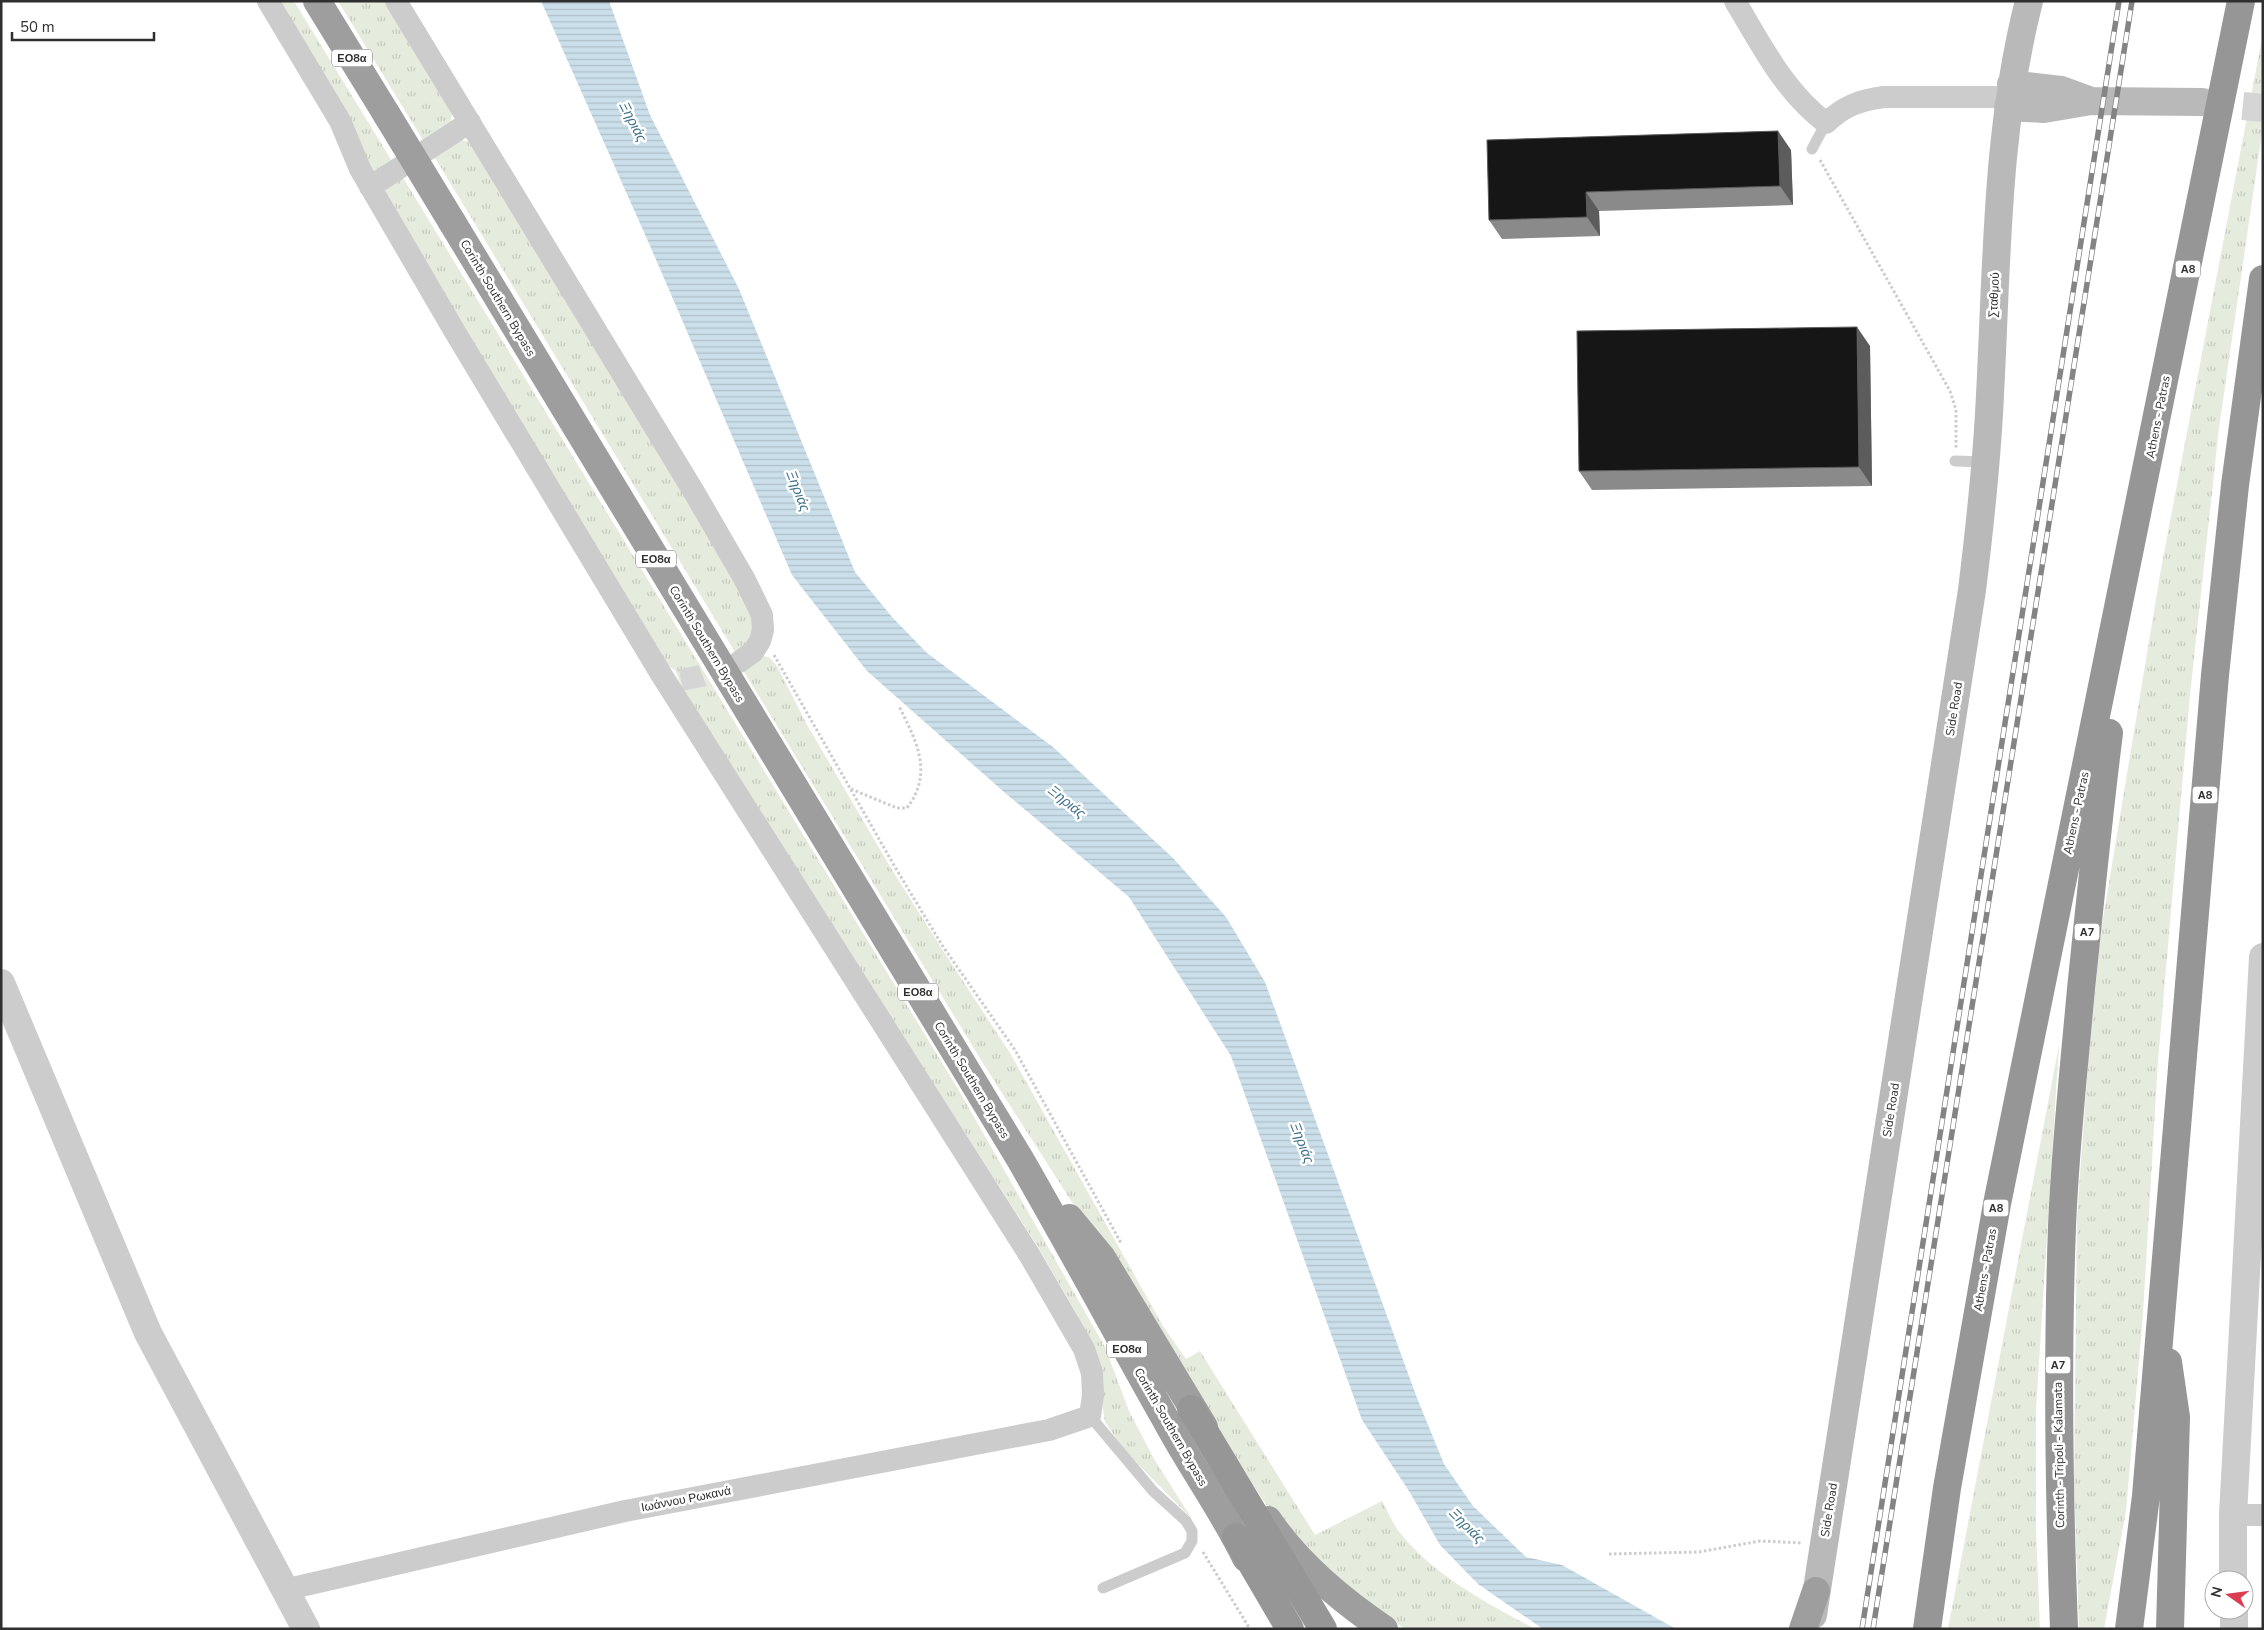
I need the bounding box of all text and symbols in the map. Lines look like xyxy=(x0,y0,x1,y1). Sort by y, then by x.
scale bar xyxy=(12,10,155,42)
text: 50 m xyxy=(20,17,55,37)
road number: ΕΟ8α xyxy=(332,49,372,66)
water label: Ξηριάς xyxy=(614,98,651,146)
street label: Corinth Southern Bypass xyxy=(457,236,539,360)
road number: Α8 xyxy=(2176,260,2200,278)
street label: Σταθμού xyxy=(1985,272,2003,318)
street label: Athens - Patras xyxy=(2142,374,2174,460)
water label: Ξηριάς xyxy=(781,467,815,515)
road number: ΕΟ8α xyxy=(636,550,676,568)
street label: Corinth Southern Bypass xyxy=(666,582,748,706)
street label: Side Road xyxy=(1942,681,1966,737)
street label: Athens - Patras xyxy=(2059,770,2093,856)
water label: Ξηριάς xyxy=(1044,781,1090,823)
road number: Α8 xyxy=(2192,786,2218,804)
road number: Α7 xyxy=(2074,924,2100,940)
road number: ΕΟ8α xyxy=(898,984,938,1000)
street label: Corinth Southern Bypass xyxy=(931,1018,1013,1142)
street label: Side Road xyxy=(1879,1082,1903,1138)
water label: Ξηριάς xyxy=(1285,1119,1319,1167)
road number: Α8 xyxy=(1984,1200,2008,1216)
street label: Athens - Patras xyxy=(1970,1227,2000,1313)
road number: ΕΟ8α xyxy=(1107,1340,1147,1358)
road number: Α7 xyxy=(2046,1356,2070,1374)
street label: Corinth Southern Bypass xyxy=(1131,1365,1212,1489)
street label: Corinth - Tripoli - Kalamata xyxy=(2050,1382,2068,1528)
street label: Ιωάννου Ρωκανά xyxy=(640,1482,732,1516)
street label: Side Road xyxy=(1817,1482,1841,1538)
water label: Ξηριάς xyxy=(1444,1503,1489,1548)
north arrow xyxy=(2204,1570,2254,1620)
text: N xyxy=(2206,1585,2227,1599)

